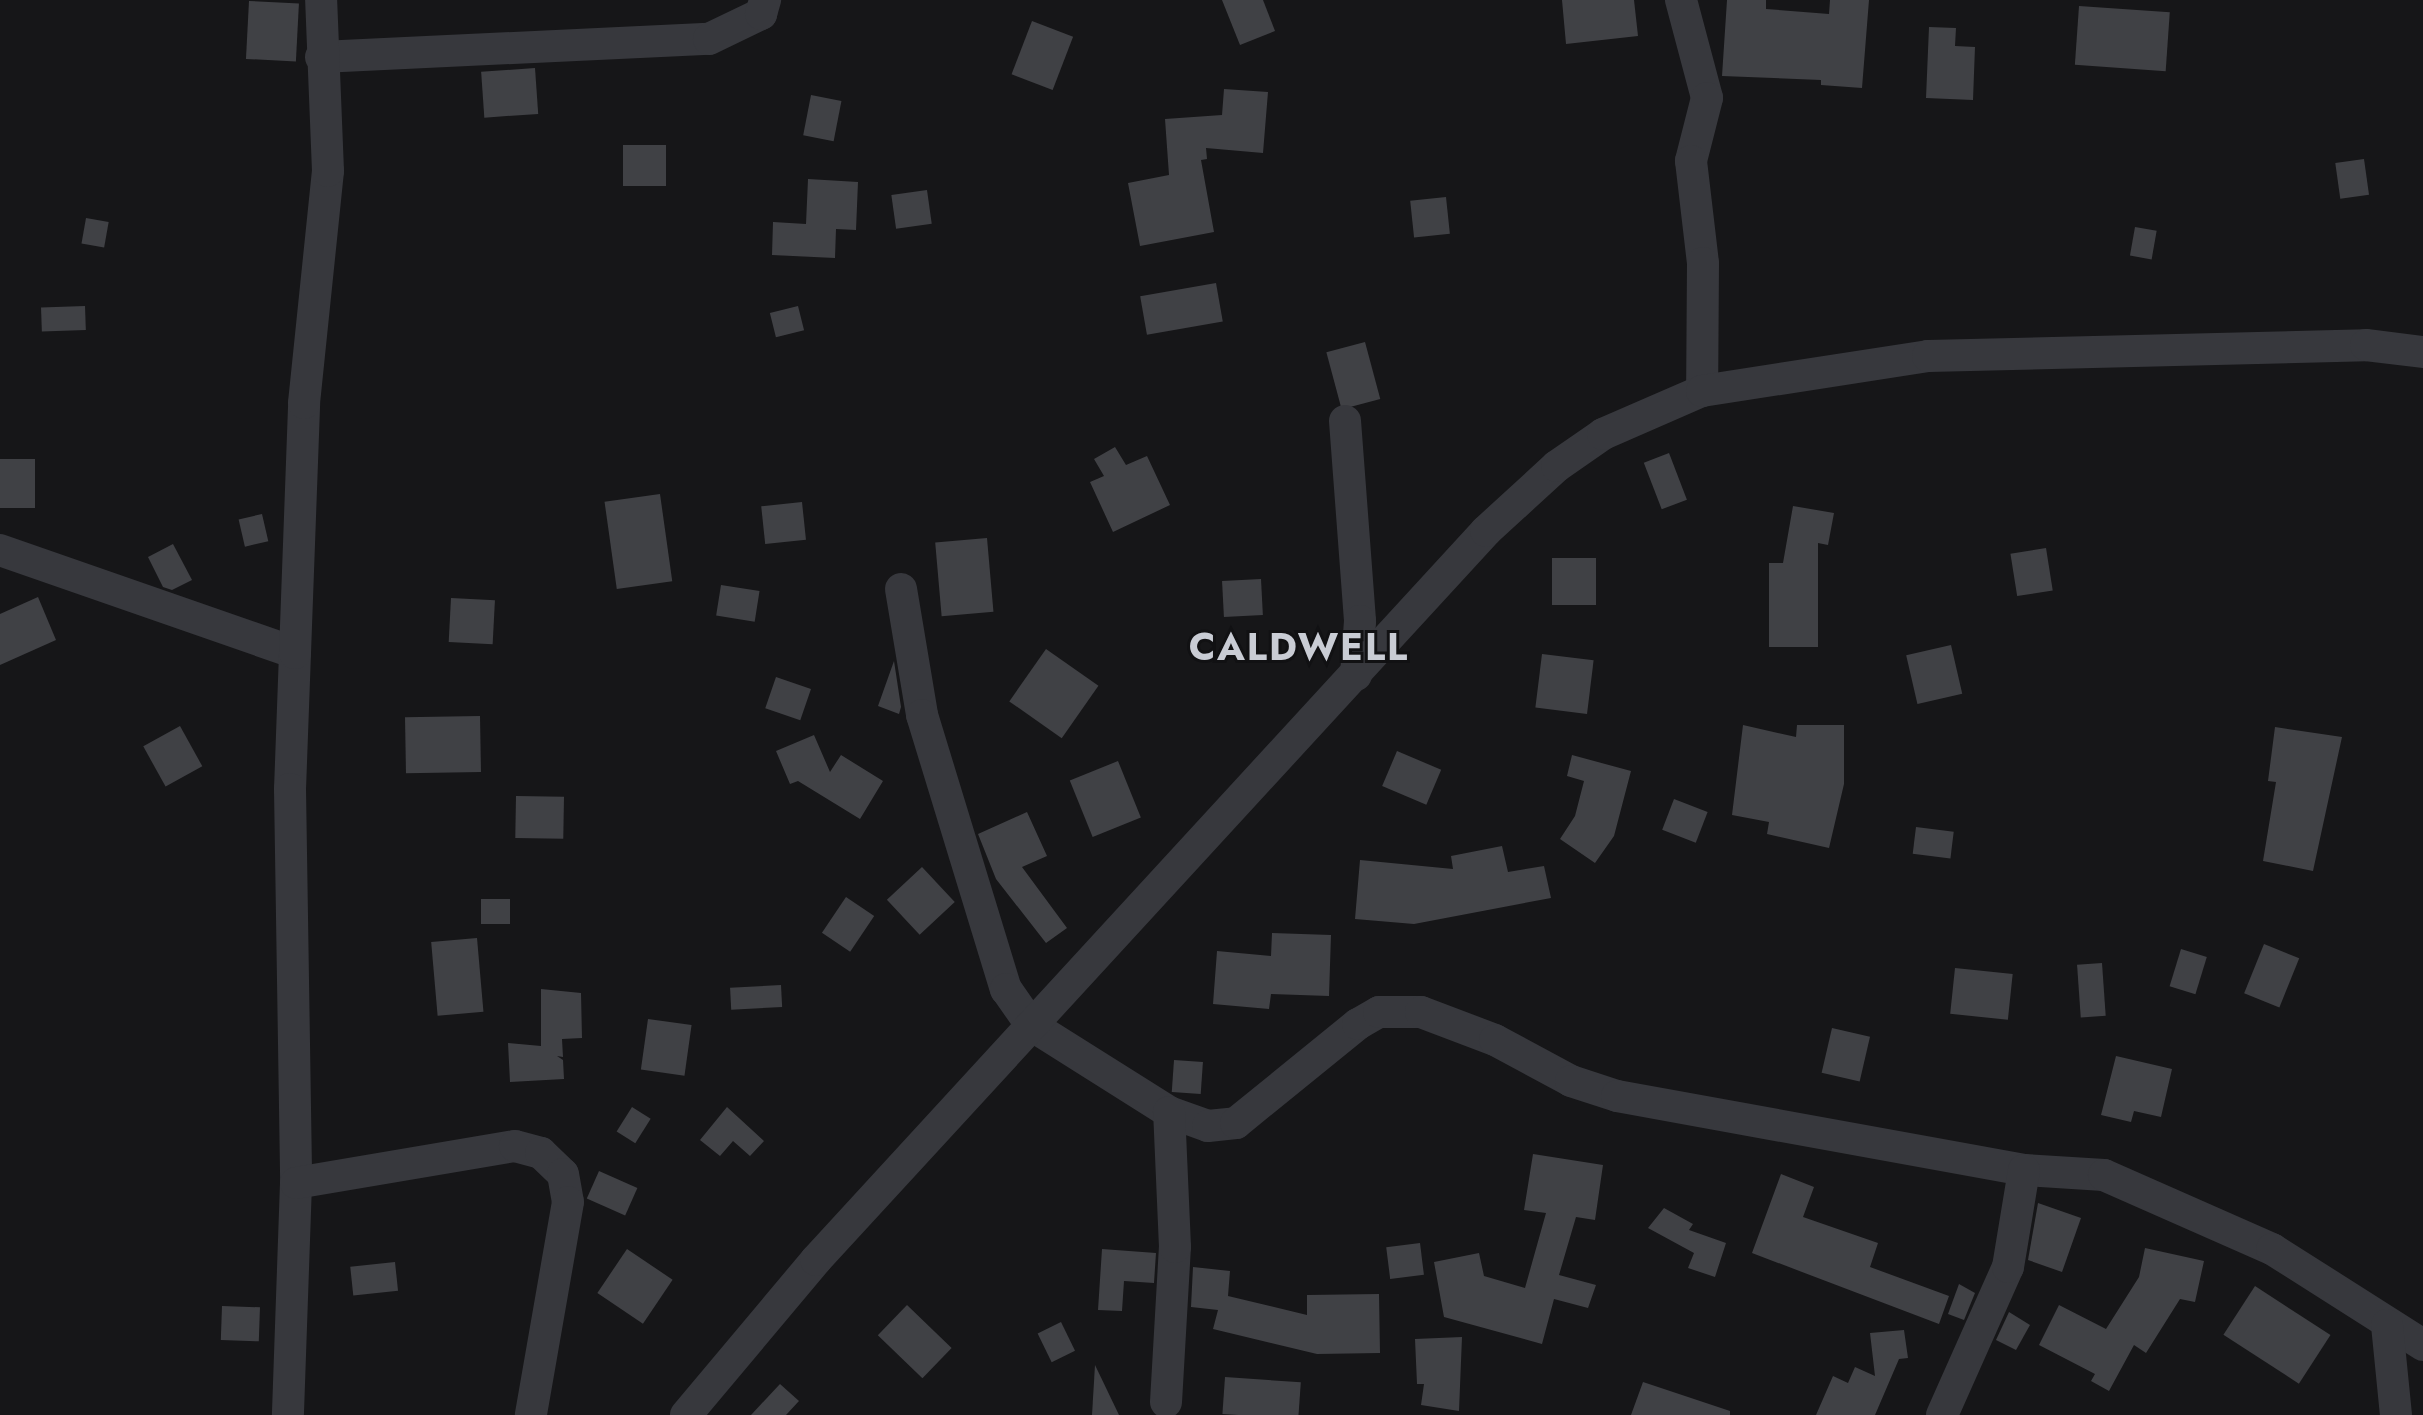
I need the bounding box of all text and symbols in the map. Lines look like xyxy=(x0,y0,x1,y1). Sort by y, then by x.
district label: CALDWELL xyxy=(1189,624,1409,670)

